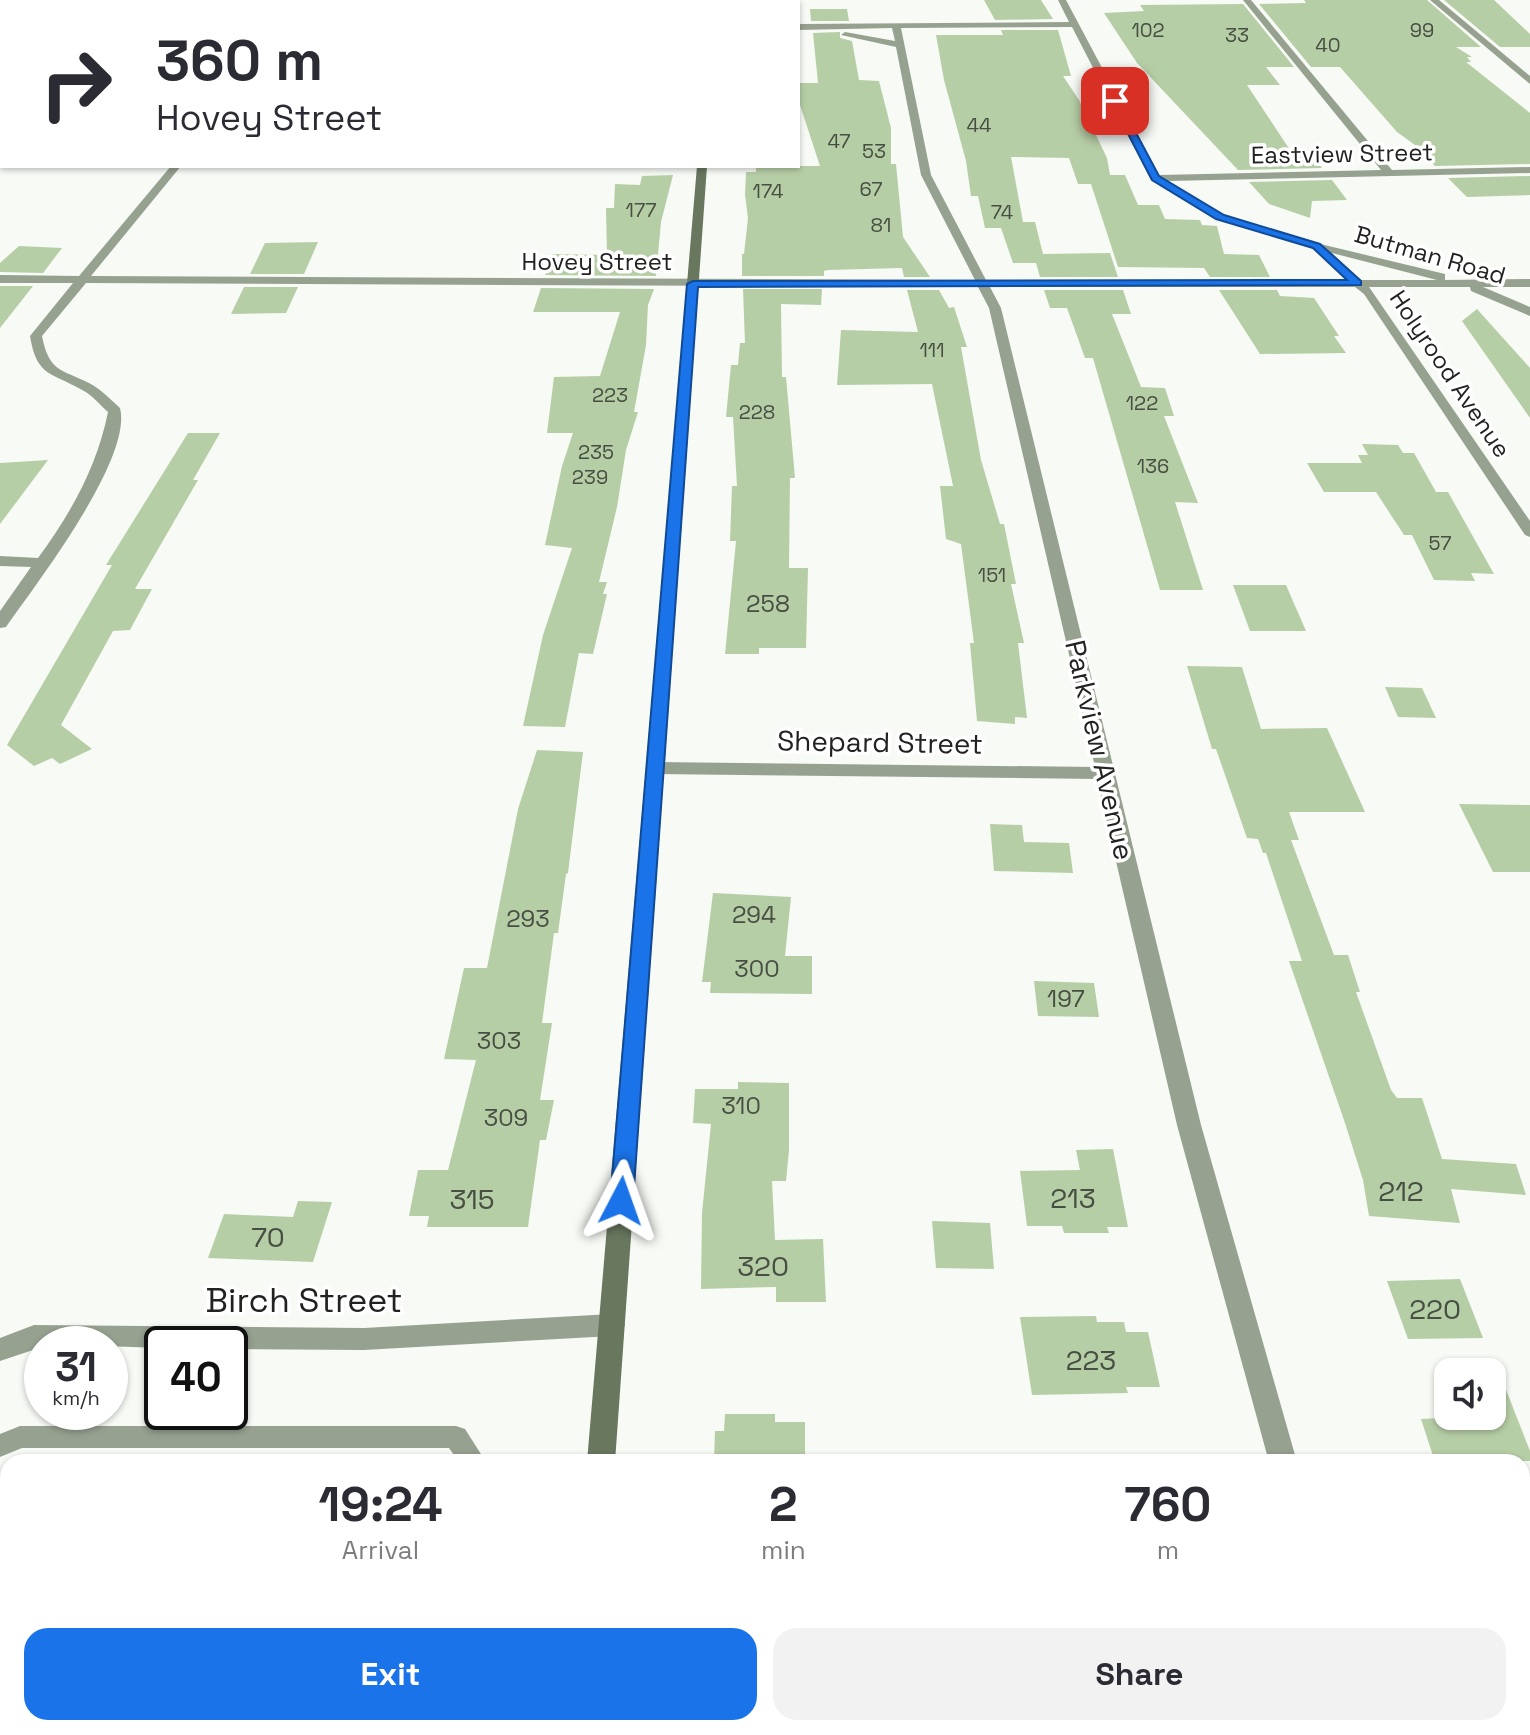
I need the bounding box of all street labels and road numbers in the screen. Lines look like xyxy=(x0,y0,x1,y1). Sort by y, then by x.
street label: Eastview Street xyxy=(1251,136,1433,171)
street label: Butman Road xyxy=(1351,218,1509,291)
street label: Hovey Street xyxy=(522,246,672,277)
street label: Holyrood Avenue xyxy=(1383,284,1518,463)
street label: Parkview Avenue xyxy=(1057,637,1143,863)
street label: Shepard Street xyxy=(777,722,983,762)
street label: Birch Street xyxy=(206,1279,402,1322)

